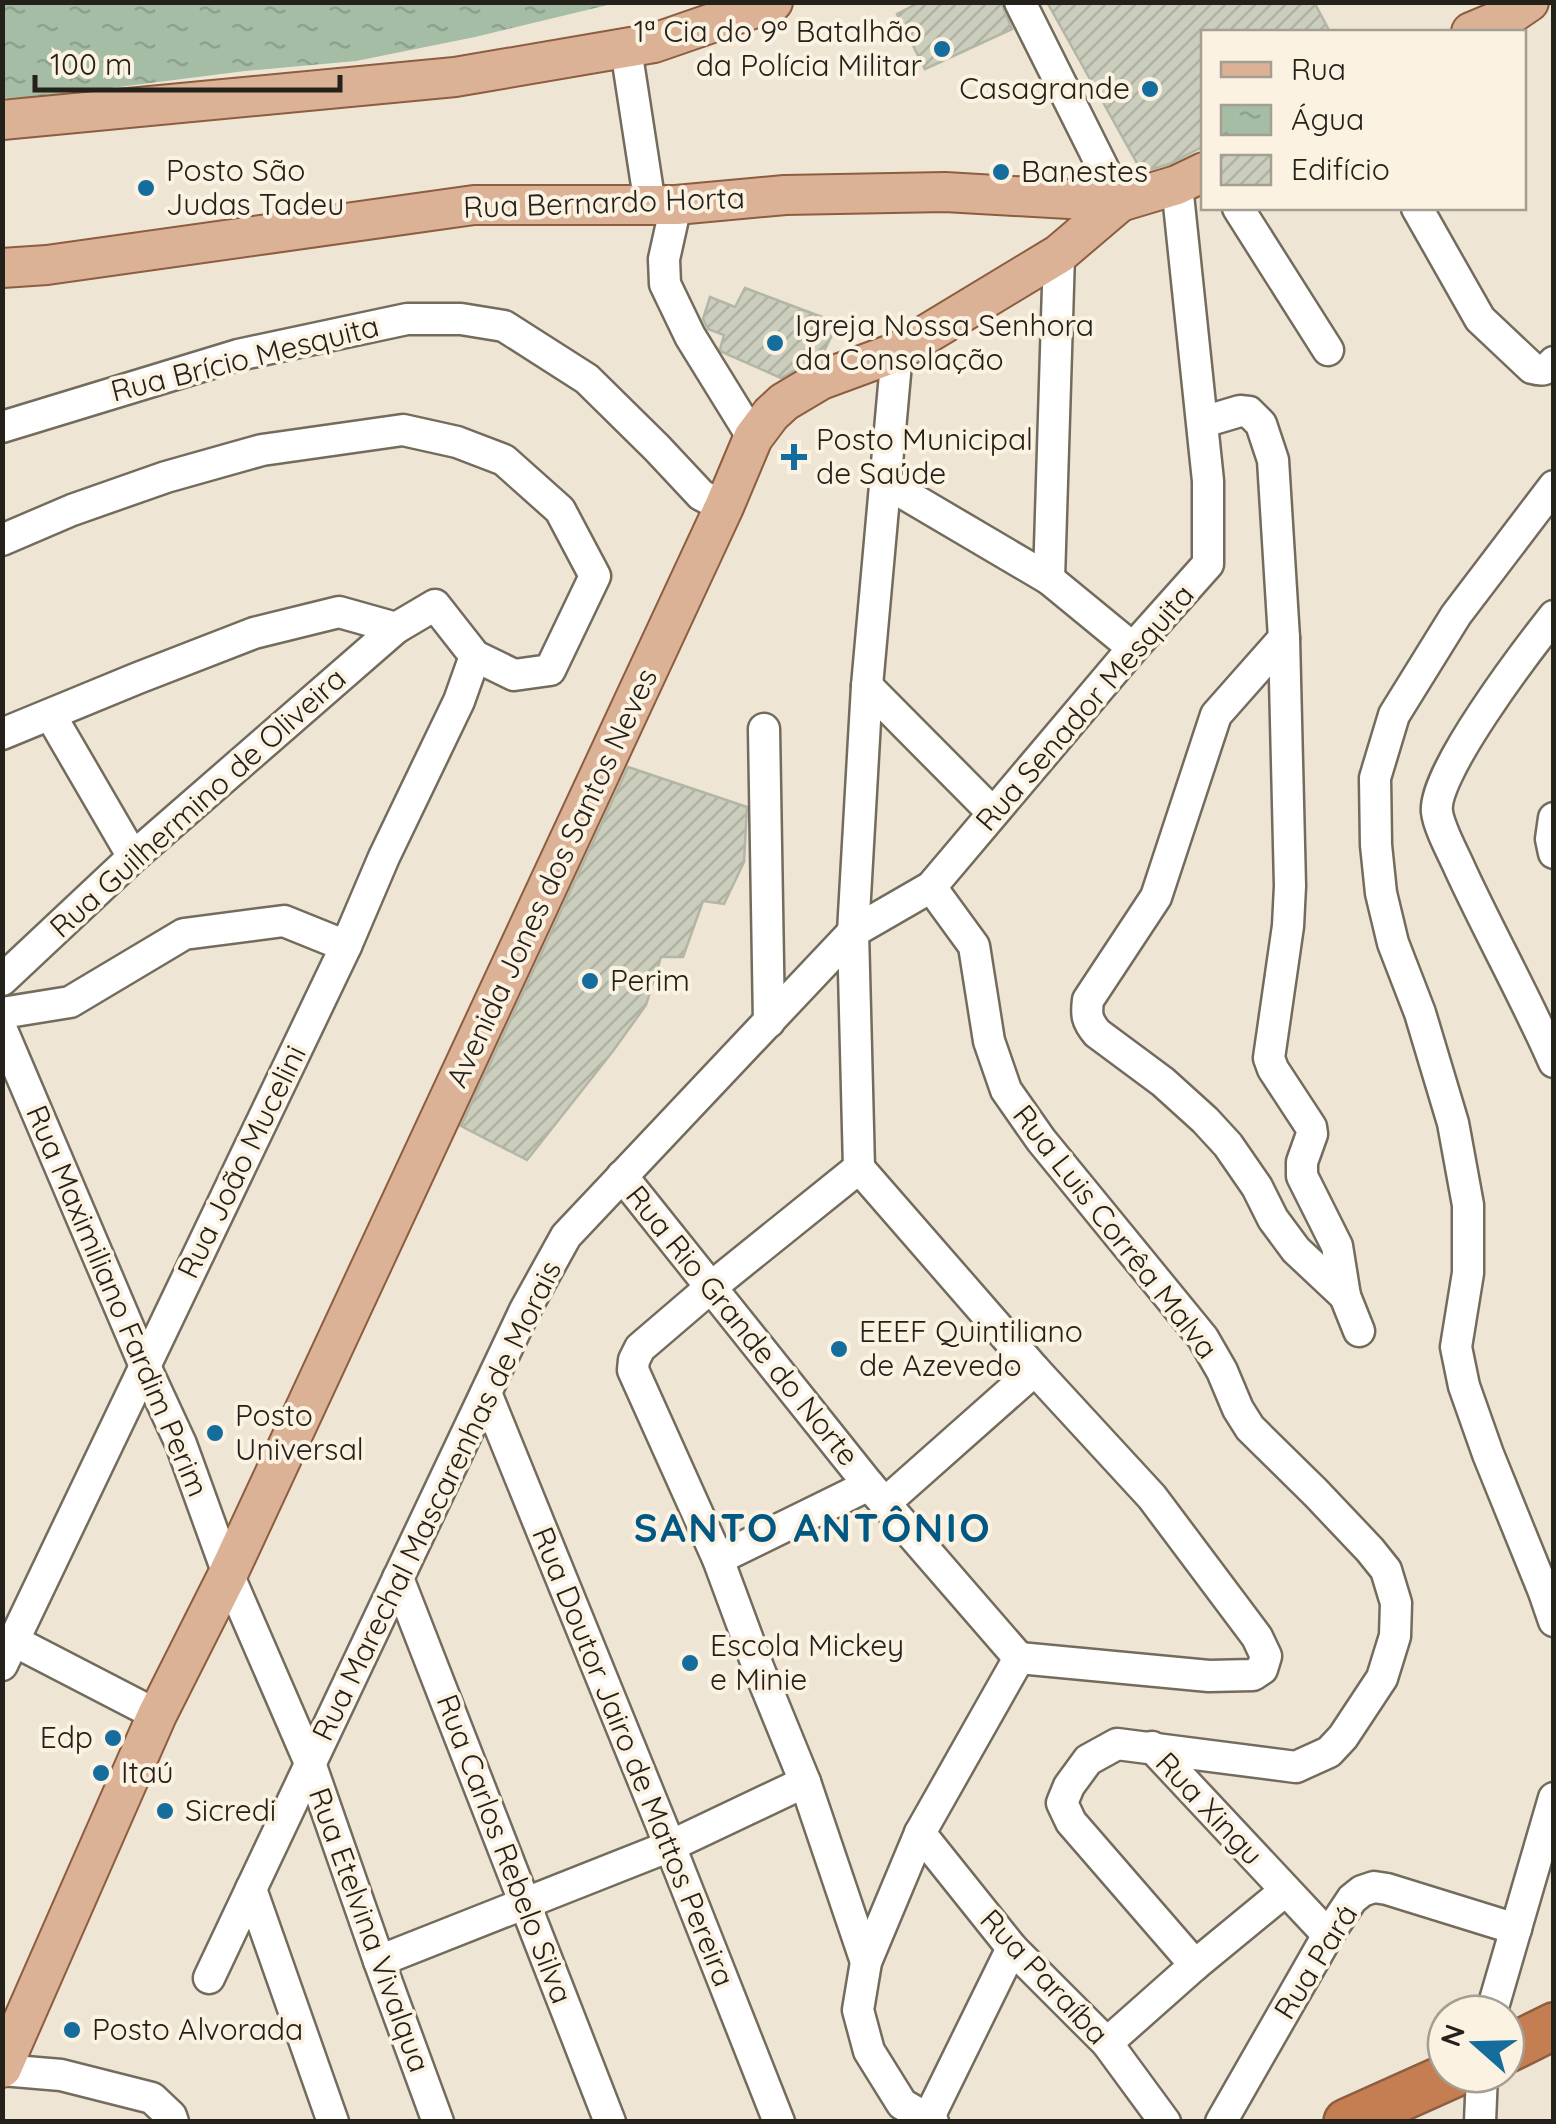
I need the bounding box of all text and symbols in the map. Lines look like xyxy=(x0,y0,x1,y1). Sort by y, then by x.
place label: 1ª Cia do 9º Batalhão da Polícia Militar xyxy=(634,12,922,84)
scale bar xyxy=(35,30,340,92)
legend xyxy=(1201,30,1526,210)
marker: 1ª Cia do 9º Batalhão da Polícia Militar xyxy=(931,38,953,60)
text: 100 m xyxy=(50,45,132,83)
text: Rua xyxy=(1291,50,1346,88)
place label: Casagrande xyxy=(959,69,1130,107)
marker: Casagrande xyxy=(1139,78,1161,100)
text: Água xyxy=(1291,100,1364,138)
text: Edifício xyxy=(1291,150,1390,188)
place label: Posto São Judas Tadeu xyxy=(166,151,344,223)
place label: Banestes xyxy=(1021,152,1148,190)
marker: Banestes xyxy=(990,161,1012,183)
marker: Posto São Judas Tadeu xyxy=(135,177,157,199)
street label: Rua Bernardo Horta xyxy=(463,178,745,226)
street label: Rua Brício Mesquita xyxy=(107,306,383,410)
place label: Igreja Nossa Senhora da Consolação xyxy=(795,306,1094,378)
marker: Igreja Nossa Senhora da Consolação xyxy=(764,332,786,354)
place label: Posto Municipal de Saúde xyxy=(816,420,1033,492)
marker: Posto Municipal de Saúde xyxy=(781,444,807,470)
street label: Rua Senador Mesquita xyxy=(967,576,1202,838)
street label: Rua Guilhermino de Oliveira xyxy=(41,659,353,945)
street label: Avenida Jones dos Santos Neves xyxy=(437,662,665,1093)
place label: Perim xyxy=(610,961,690,999)
marker: Perim xyxy=(579,970,601,992)
street label: Rua João Mucelini xyxy=(168,1039,314,1284)
street label: Rua Luis Corrêa Malva xyxy=(1005,1097,1227,1366)
street label: Rua Maximiliano Fardim Perim xyxy=(18,1099,218,1502)
street label: Rua Rio Grande do Norte xyxy=(618,1177,868,1473)
street label: Rua Marechal Mascarenhas de Morais xyxy=(303,1254,569,1747)
place label: EEEF Quintiliano de Azevedo xyxy=(859,1312,1083,1384)
marker: EEEF Quintiliano de Azevedo xyxy=(828,1338,850,1360)
place label: Posto Universal xyxy=(235,1396,364,1468)
marker: Posto Universal xyxy=(204,1422,226,1444)
district label: SANTO ANTÔNIO xyxy=(634,1502,992,1552)
street label: Rua Doutor Jairo de Mattos Pereira xyxy=(524,1521,744,1992)
place label: Escola Mickey e Minie xyxy=(710,1626,904,1698)
marker: Escola Mickey e Minie xyxy=(679,1652,701,1674)
street label: Rua Carlos Rebelo Silva xyxy=(428,1689,581,2009)
place label: Edp xyxy=(40,1718,93,1756)
marker: Edp xyxy=(102,1727,124,1749)
street label: Rua Xingu xyxy=(1148,1744,1272,1873)
place label: Itaú xyxy=(121,1753,174,1791)
marker: Itaú xyxy=(90,1762,112,1784)
street label: Rua Etelvina Vivalqua xyxy=(301,1782,439,2077)
place label: Sicredi xyxy=(185,1791,276,1829)
marker: Sicredi xyxy=(154,1800,176,1822)
street label: Rua Pará xyxy=(1265,1897,1365,2026)
street label: Rua Paraíba xyxy=(972,1901,1117,2052)
north arrow xyxy=(1426,1994,1526,2094)
place label: Posto Alvorada xyxy=(92,2010,303,2048)
marker: Posto Alvorada xyxy=(61,2019,83,2041)
text: N xyxy=(1432,2020,1472,2051)

